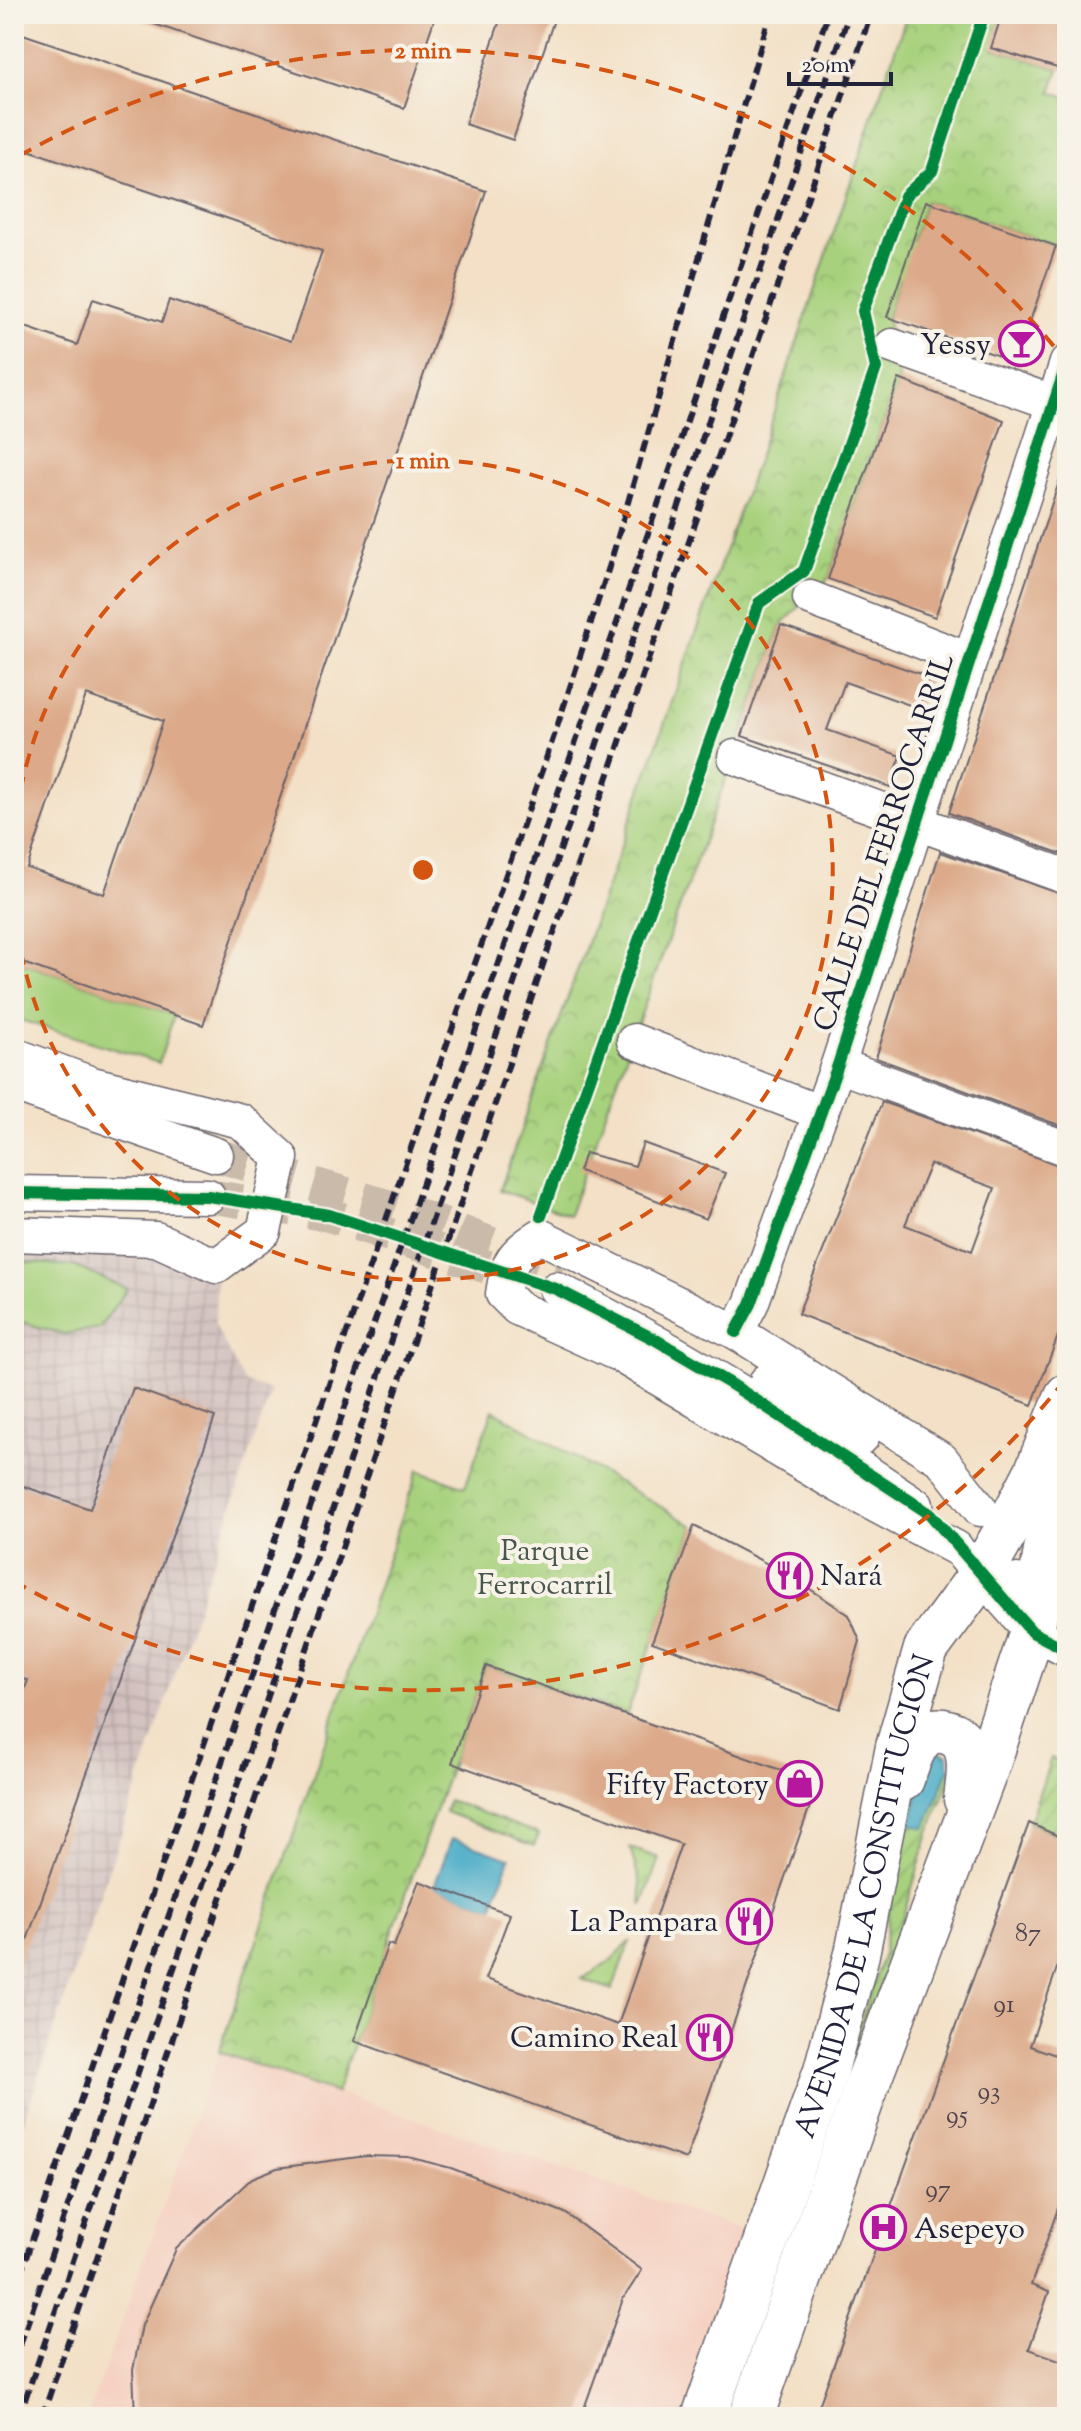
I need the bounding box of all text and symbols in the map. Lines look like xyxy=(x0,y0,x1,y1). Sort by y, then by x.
text: 2 min xyxy=(394,35,452,69)
scale bar xyxy=(789,36,891,86)
text: 20 m xyxy=(801,49,850,83)
bar icon: Yessy xyxy=(998,320,1046,368)
place label: Yessy xyxy=(920,325,991,368)
text: 1 min xyxy=(396,445,451,479)
street label: CALLE DEL FERROCARRIL xyxy=(804,648,967,1037)
centre of rings xyxy=(409,856,437,884)
park label: Parque Ferrocarril xyxy=(477,1531,613,1608)
restaurant icon: Nará xyxy=(765,1551,813,1599)
place label: Nará xyxy=(820,1556,882,1599)
street label: AVENIDA DE LA CONSTITUCIÓN xyxy=(785,1650,947,2144)
shop icon: Fifty Factory xyxy=(776,1760,824,1808)
place label: Fifty Factory xyxy=(607,1765,769,1808)
restaurant icon: La Pampara xyxy=(725,1897,773,1945)
place label: La Pampara xyxy=(570,1902,718,1945)
house number: 87 xyxy=(1015,1916,1041,1953)
house number: 91 xyxy=(993,1987,1015,2024)
restaurant icon: Camino Real xyxy=(685,2013,733,2061)
place label: Camino Real xyxy=(510,2018,678,2061)
house number: 93 xyxy=(977,2074,1001,2111)
house number: 95 xyxy=(946,2098,968,2135)
house number: 97 xyxy=(925,2172,951,2209)
hospital icon: Asepeyo xyxy=(859,2204,907,2252)
place label: Asepeyo xyxy=(914,2209,1025,2252)

